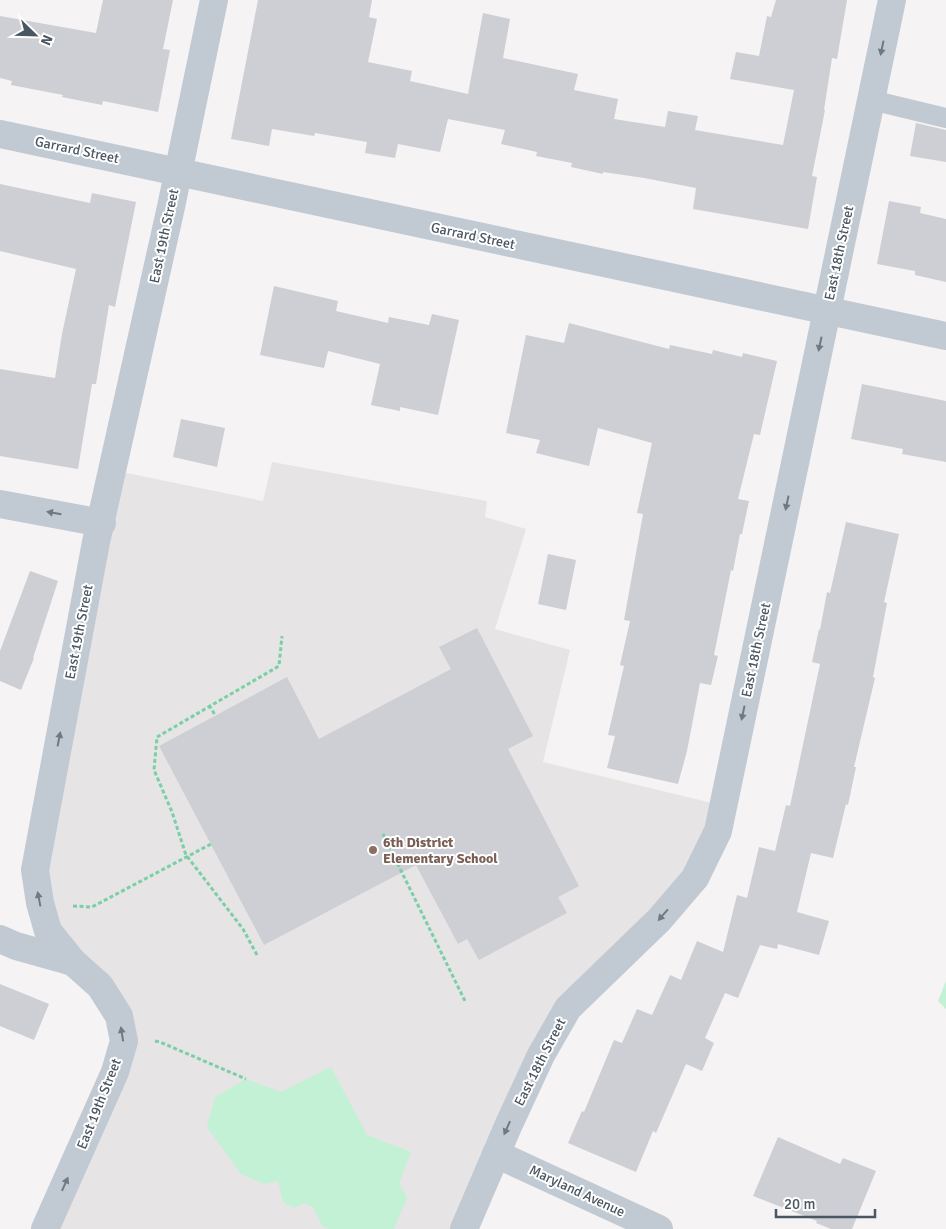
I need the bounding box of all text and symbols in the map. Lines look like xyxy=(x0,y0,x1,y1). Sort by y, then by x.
north arrow xyxy=(10,10,60,60)
text: N xyxy=(37,32,56,48)
one-way arrow xyxy=(878,40,886,55)
street label: Garrard Street xyxy=(33,133,121,167)
street label: East 19th Street xyxy=(146,187,182,285)
street label: East 18th Street xyxy=(821,204,857,302)
street label: Garrard Street xyxy=(429,219,517,253)
one-way arrow xyxy=(816,336,824,351)
one-way arrow xyxy=(783,495,791,510)
one-way arrow xyxy=(45,509,61,517)
street label: East 19th Street xyxy=(61,583,97,681)
street label: East 18th Street xyxy=(738,601,774,699)
one-way arrow xyxy=(739,706,747,721)
one-way arrow xyxy=(56,731,64,747)
place label: 6th District Elementary School xyxy=(383,834,498,867)
marker: 6th District Elementary School xyxy=(367,844,379,856)
one-way arrow xyxy=(35,891,43,907)
one-way arrow xyxy=(657,909,669,921)
street label: East 18th Street xyxy=(511,1015,569,1109)
one-way arrow xyxy=(117,1025,125,1041)
street label: East 19th Street xyxy=(73,1056,125,1152)
one-way arrow xyxy=(503,1121,511,1135)
street label: Maryland Avenue xyxy=(526,1161,628,1221)
one-way arrow xyxy=(62,1177,70,1191)
scale bar xyxy=(776,1186,875,1218)
text: 20 m xyxy=(784,1195,815,1213)

